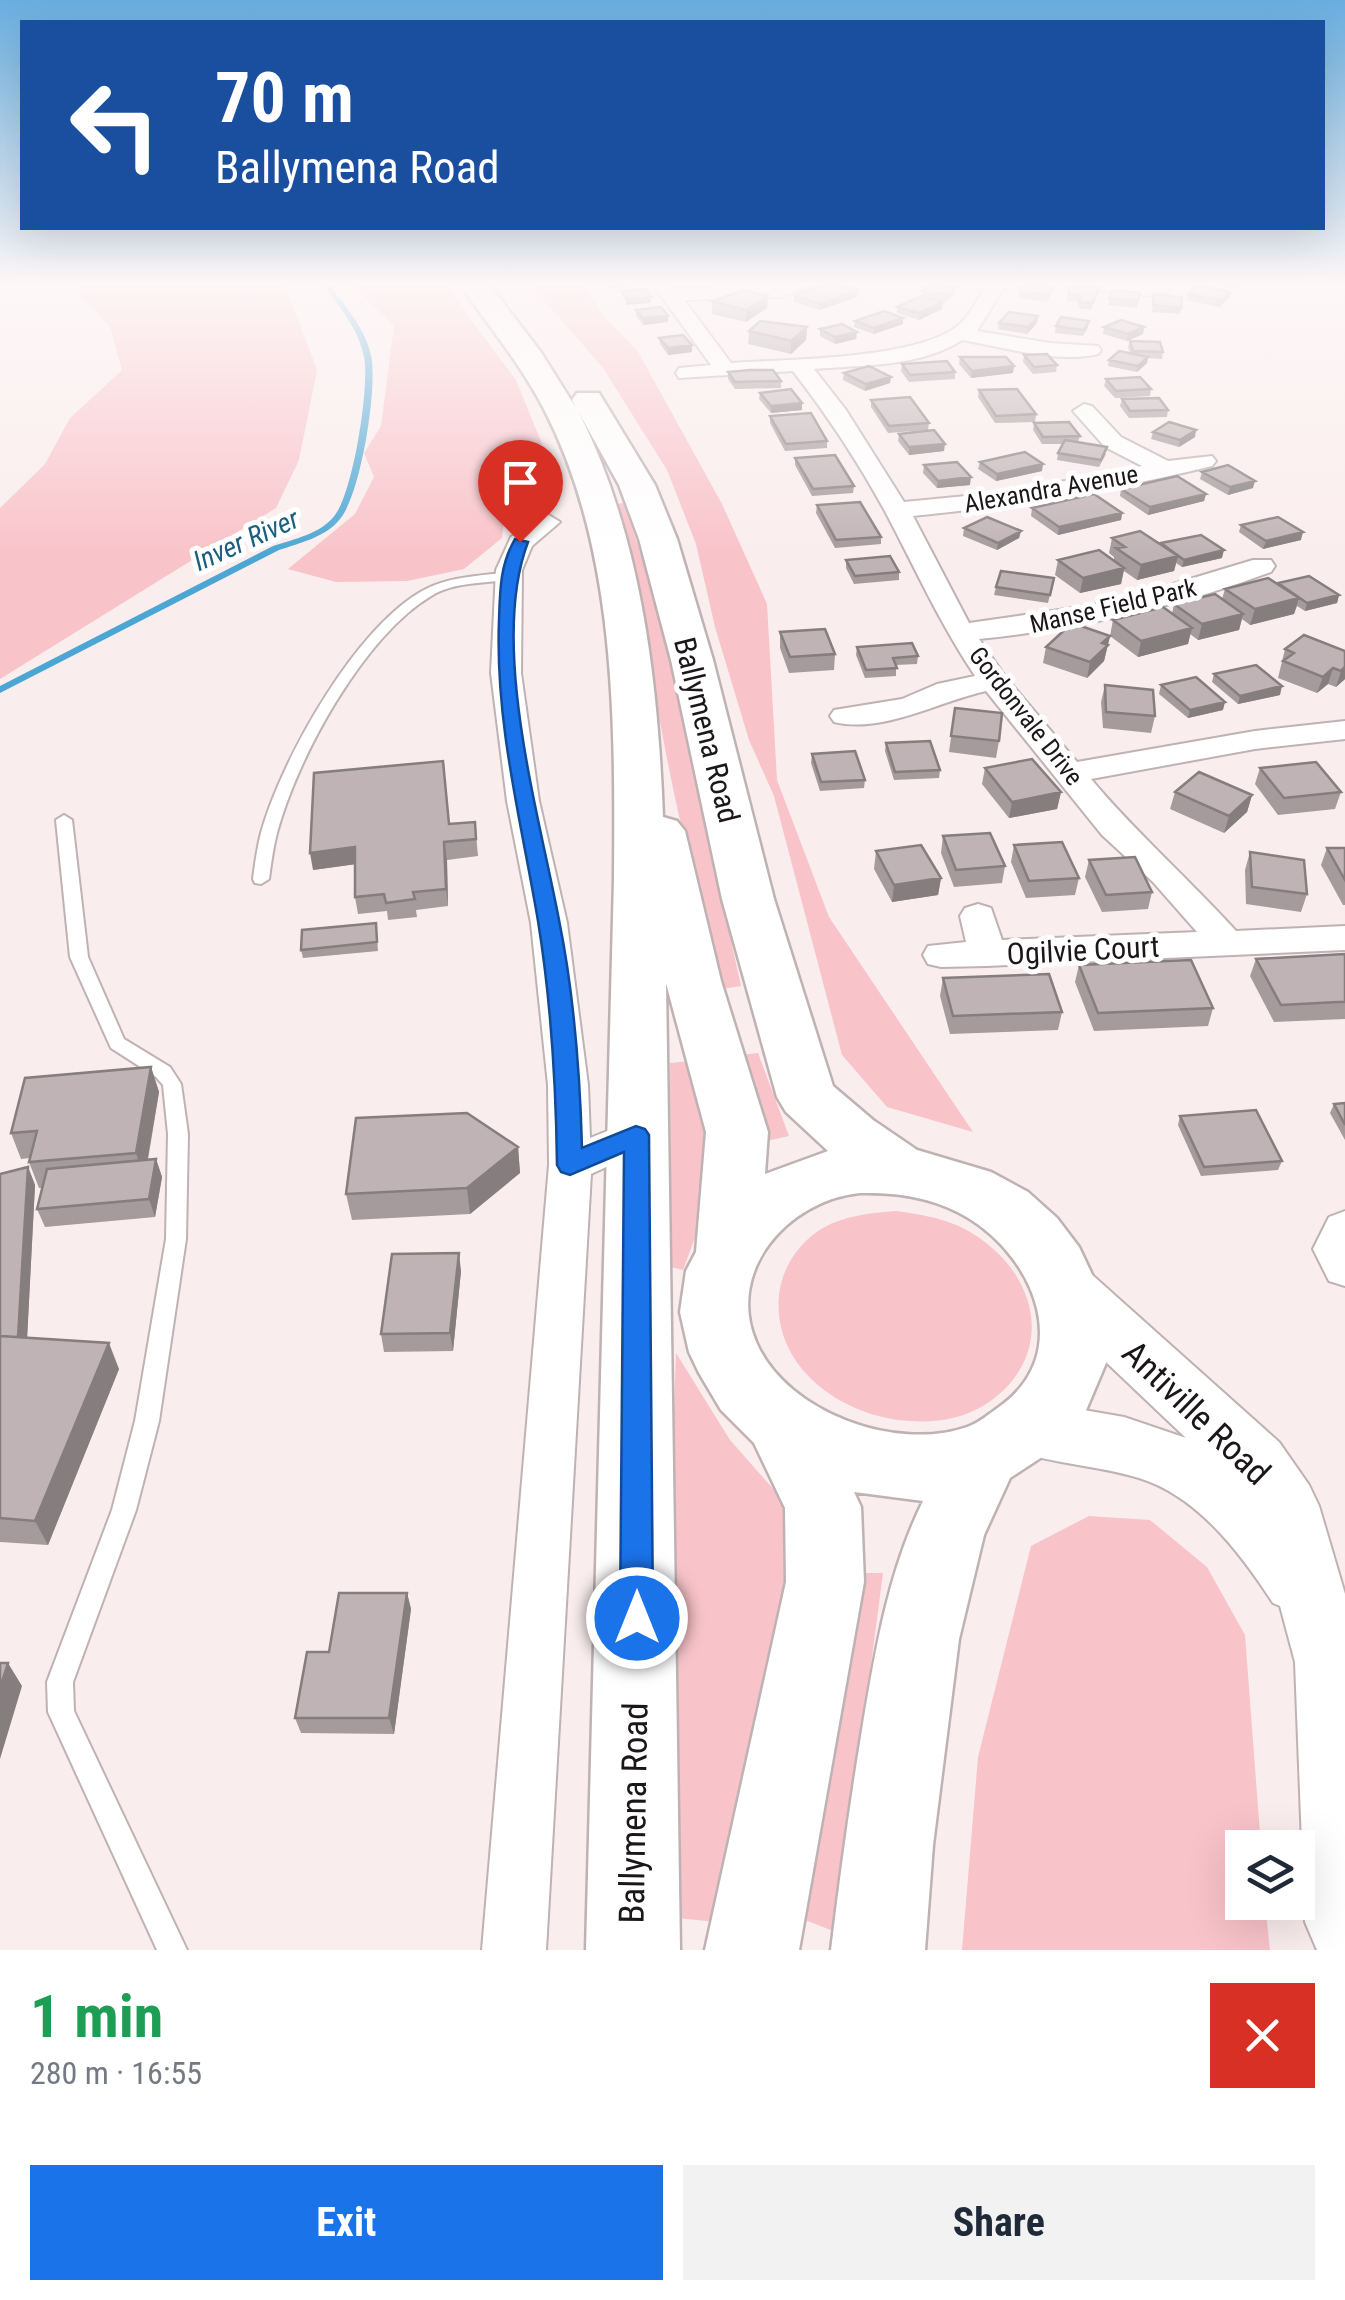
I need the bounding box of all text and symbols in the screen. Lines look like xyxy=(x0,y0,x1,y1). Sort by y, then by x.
text: 70 m xyxy=(215,57,354,139)
icon: left xyxy=(50,60,180,190)
text: Ballymena Road xyxy=(215,141,500,194)
pin xyxy=(478,440,563,543)
icon: arrive xyxy=(493,455,548,510)
street label: Alexandra Avenue xyxy=(962,459,1140,519)
water label: Inver River xyxy=(188,502,304,578)
street label: Manse Field Park xyxy=(1027,573,1200,639)
street label: Ballymena Road xyxy=(667,634,747,826)
street label: Gordonvale Drive xyxy=(963,641,1089,791)
street label: Ogilvie Court xyxy=(1006,929,1160,971)
street label: Antiville Road xyxy=(1114,1332,1278,1494)
position arrow xyxy=(585,1566,689,1670)
street label: Ballymena Road xyxy=(612,1702,656,1924)
map controls xyxy=(1225,1830,1315,1920)
button: layers xyxy=(1225,1830,1315,1920)
text: 1 min xyxy=(30,1981,163,2052)
button: close xyxy=(1210,1983,1315,2088)
text: 280 m · 16:55 xyxy=(30,2054,202,2092)
button: Exit xyxy=(30,2165,663,2280)
button: Share xyxy=(683,2165,1315,2280)

